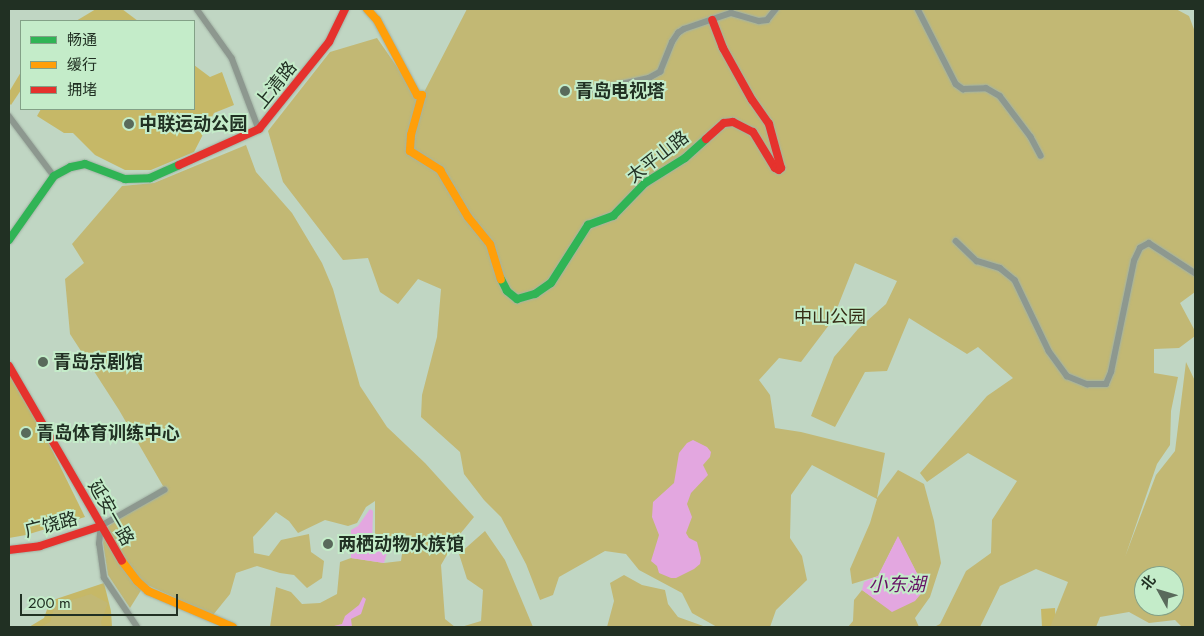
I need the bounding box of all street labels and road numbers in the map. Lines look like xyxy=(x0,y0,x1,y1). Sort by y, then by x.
street label: 上清路 xyxy=(251,57,301,113)
street label: 太平山路 xyxy=(623,126,693,188)
street label: 延安一路 xyxy=(84,476,138,550)
street label: 广饶路 xyxy=(22,508,80,542)

